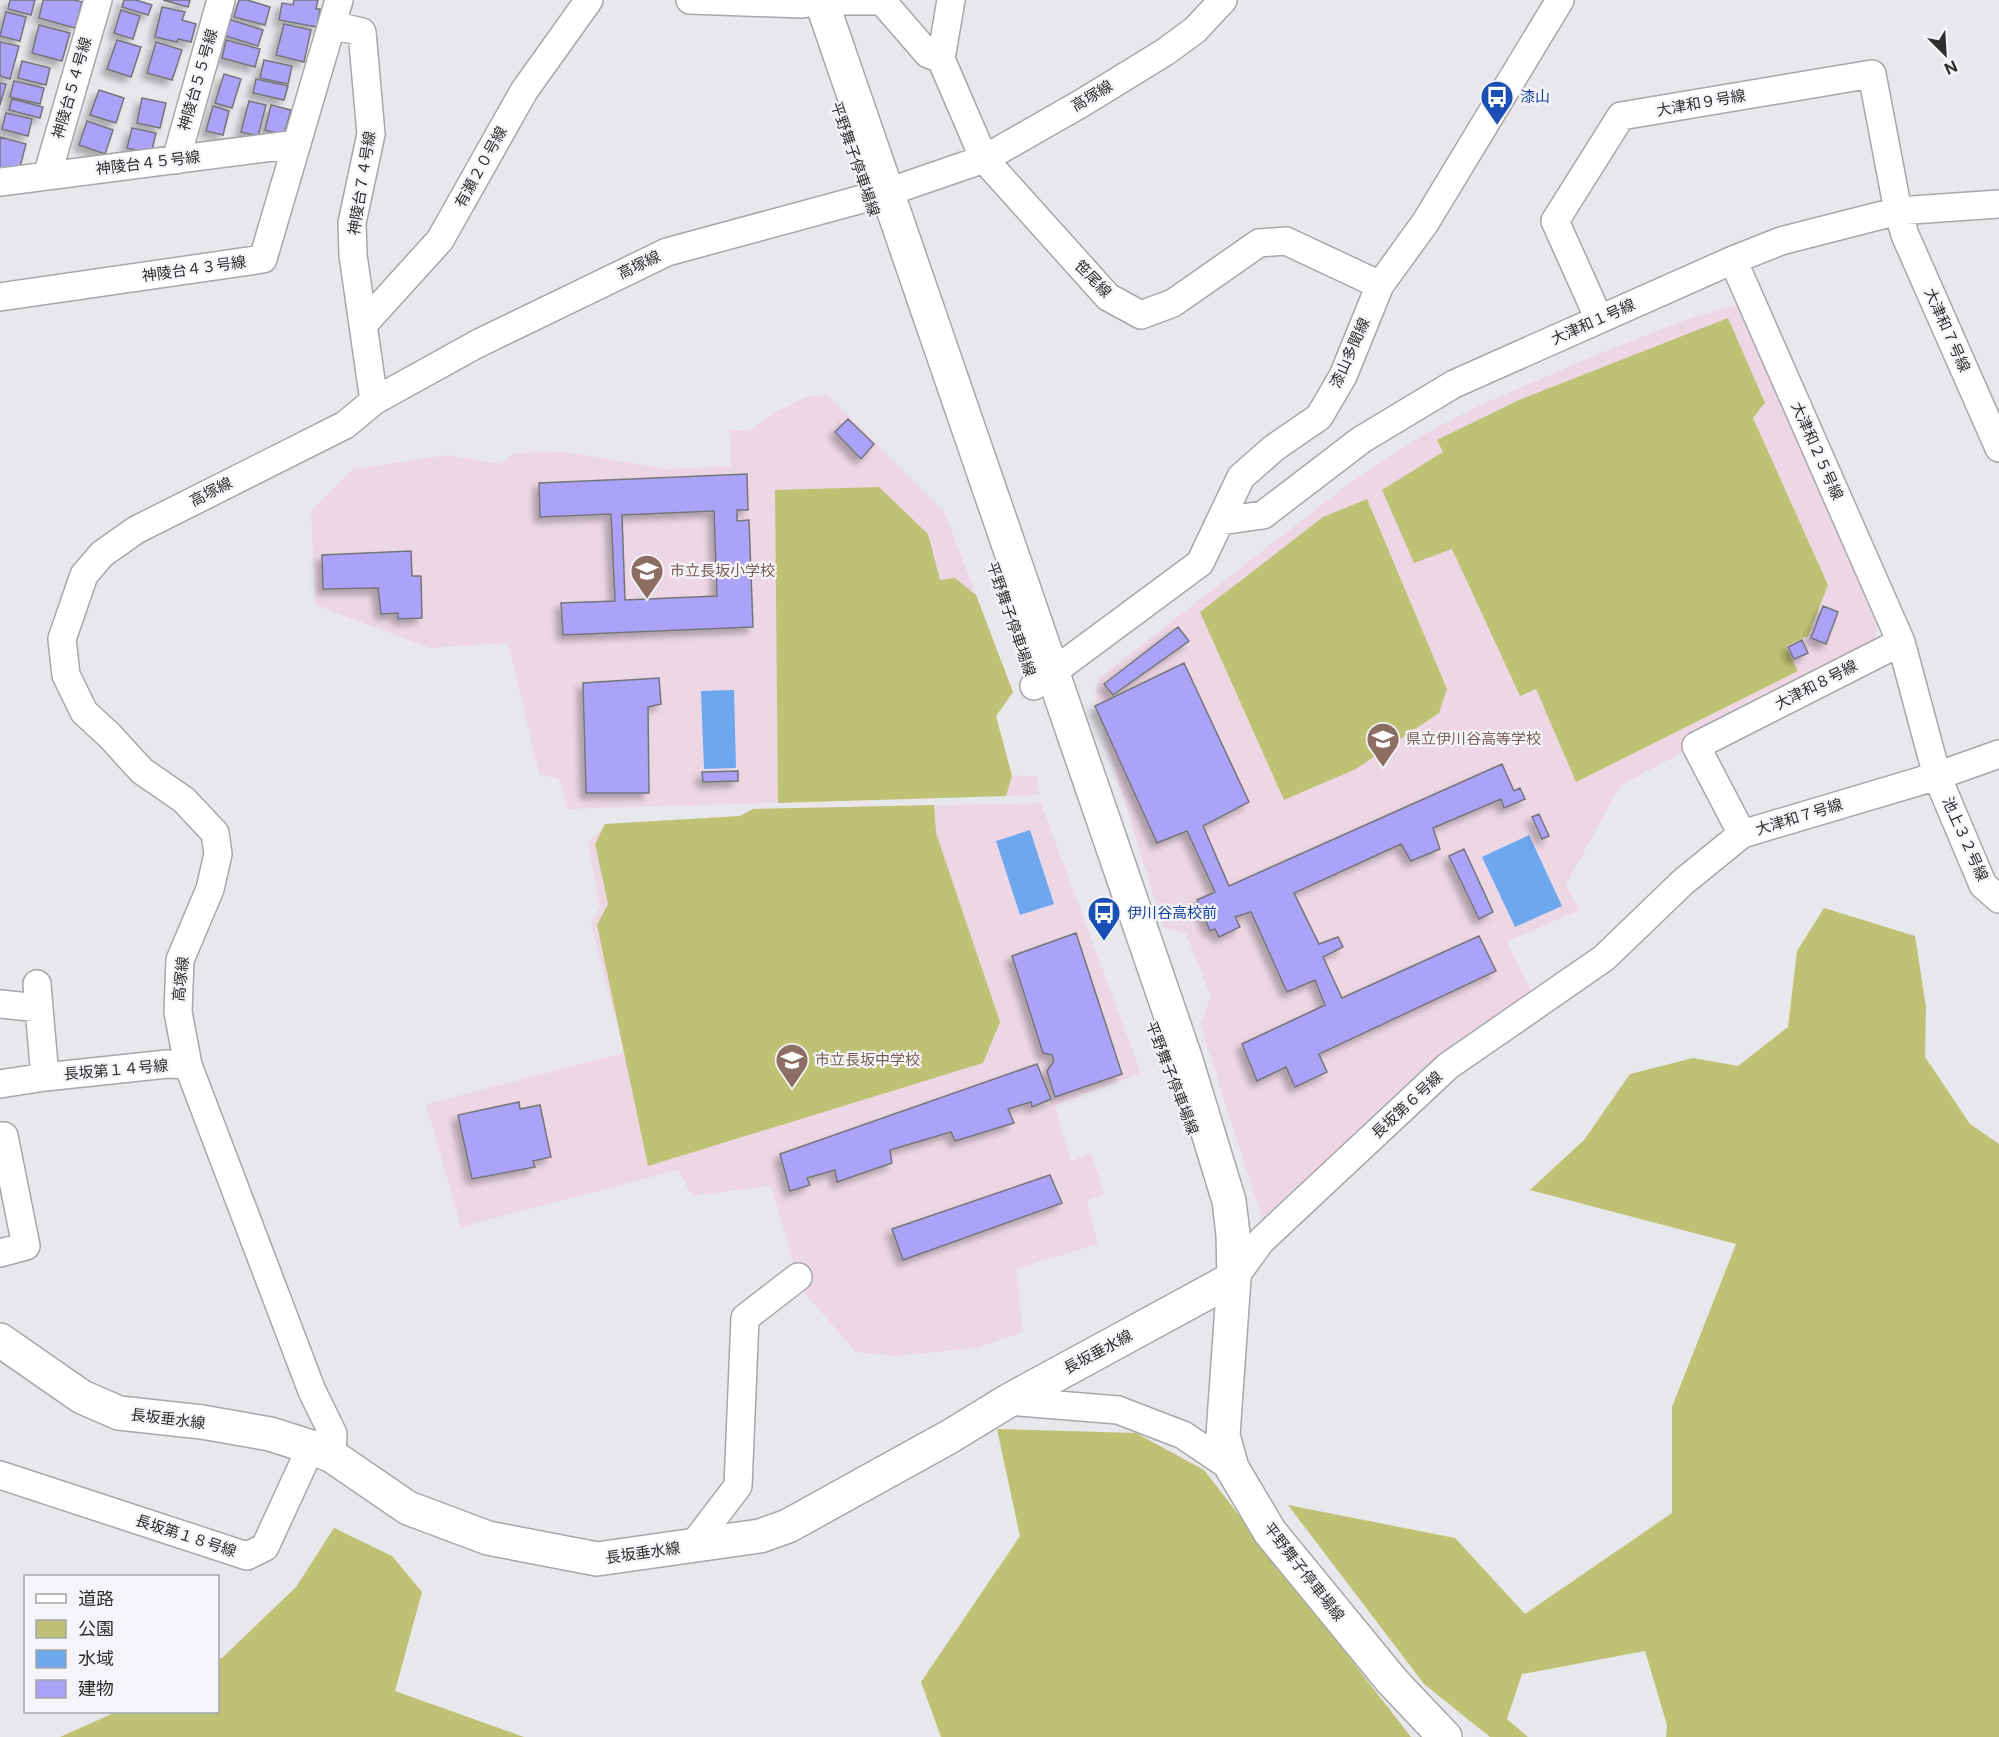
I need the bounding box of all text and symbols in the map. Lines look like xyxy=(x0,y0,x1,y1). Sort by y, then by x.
north arrow xyxy=(1915,24,1975,84)
street label: 神陵台５５号線 xyxy=(175,27,220,133)
street label: 神陵台５４号線 xyxy=(49,35,94,141)
text: N xyxy=(1941,56,1960,78)
street label: 高塚線 xyxy=(1068,77,1115,114)
bus stop icon: 漆山 xyxy=(1479,79,1515,126)
street label: 大津和９号線 xyxy=(1655,86,1747,119)
place label: 漆山 xyxy=(1520,88,1550,105)
street label: 平野舞子停車場線 xyxy=(828,99,883,218)
street label: 有瀬２０号線 xyxy=(451,123,510,210)
street label: 神陵台７４号線 xyxy=(345,130,378,236)
street label: 神陵台４５号線 xyxy=(95,148,201,177)
street label: 高塚線 xyxy=(615,247,663,282)
street label: 神陵台４３号線 xyxy=(141,253,247,284)
street label: 笹尾線 xyxy=(1072,257,1115,301)
street label: 大津和７号線 xyxy=(1921,285,1974,374)
street label: 大津和１号線 xyxy=(1548,295,1637,348)
street label: 漆山多聞線 xyxy=(1327,315,1373,391)
street label: 大津和２５号線 xyxy=(1788,399,1847,502)
street label: 高塚線 xyxy=(187,474,235,509)
school or university icon: 市立長坂小学校 xyxy=(629,553,665,600)
street label: 平野舞子停車場線 xyxy=(984,559,1039,678)
place label: 市立長坂小学校 xyxy=(670,562,775,579)
street label: 大津和８号線 xyxy=(1772,657,1860,713)
school or university icon: 県立伊川谷高等学校 xyxy=(1365,721,1401,768)
place label: 県立伊川谷高等学校 xyxy=(1406,730,1541,747)
street label: 池上３２号線 xyxy=(1939,794,1992,883)
street label: 大津和７号線 xyxy=(1753,795,1844,838)
bus stop icon: 伊川谷高校前 xyxy=(1086,895,1122,942)
place label: 伊川谷高校前 xyxy=(1127,904,1217,921)
street label: 高塚線 xyxy=(170,956,191,1002)
street label: 平野舞子停車場線 xyxy=(1143,1019,1202,1137)
school or university icon: 市立長坂中学校 xyxy=(774,1042,810,1089)
place label: 市立長坂中学校 xyxy=(815,1051,920,1068)
street label: 長坂第１４号線 xyxy=(63,1056,169,1083)
street label: 長坂第６号線 xyxy=(1368,1068,1445,1142)
street label: 長坂垂水線 xyxy=(1061,1326,1135,1377)
street label: 長坂垂水線 xyxy=(130,1405,206,1432)
street label: 長坂第１８号線 xyxy=(134,1511,239,1560)
street label: 平野舞子停車場線 xyxy=(1261,1519,1348,1624)
street label: 長坂垂水線 xyxy=(605,1539,681,1566)
legend xyxy=(24,1575,219,1713)
text: 道路 xyxy=(78,1588,114,1609)
text: 公園 xyxy=(78,1618,114,1639)
text: 水域 xyxy=(78,1648,114,1669)
text: 建物 xyxy=(78,1678,114,1699)

